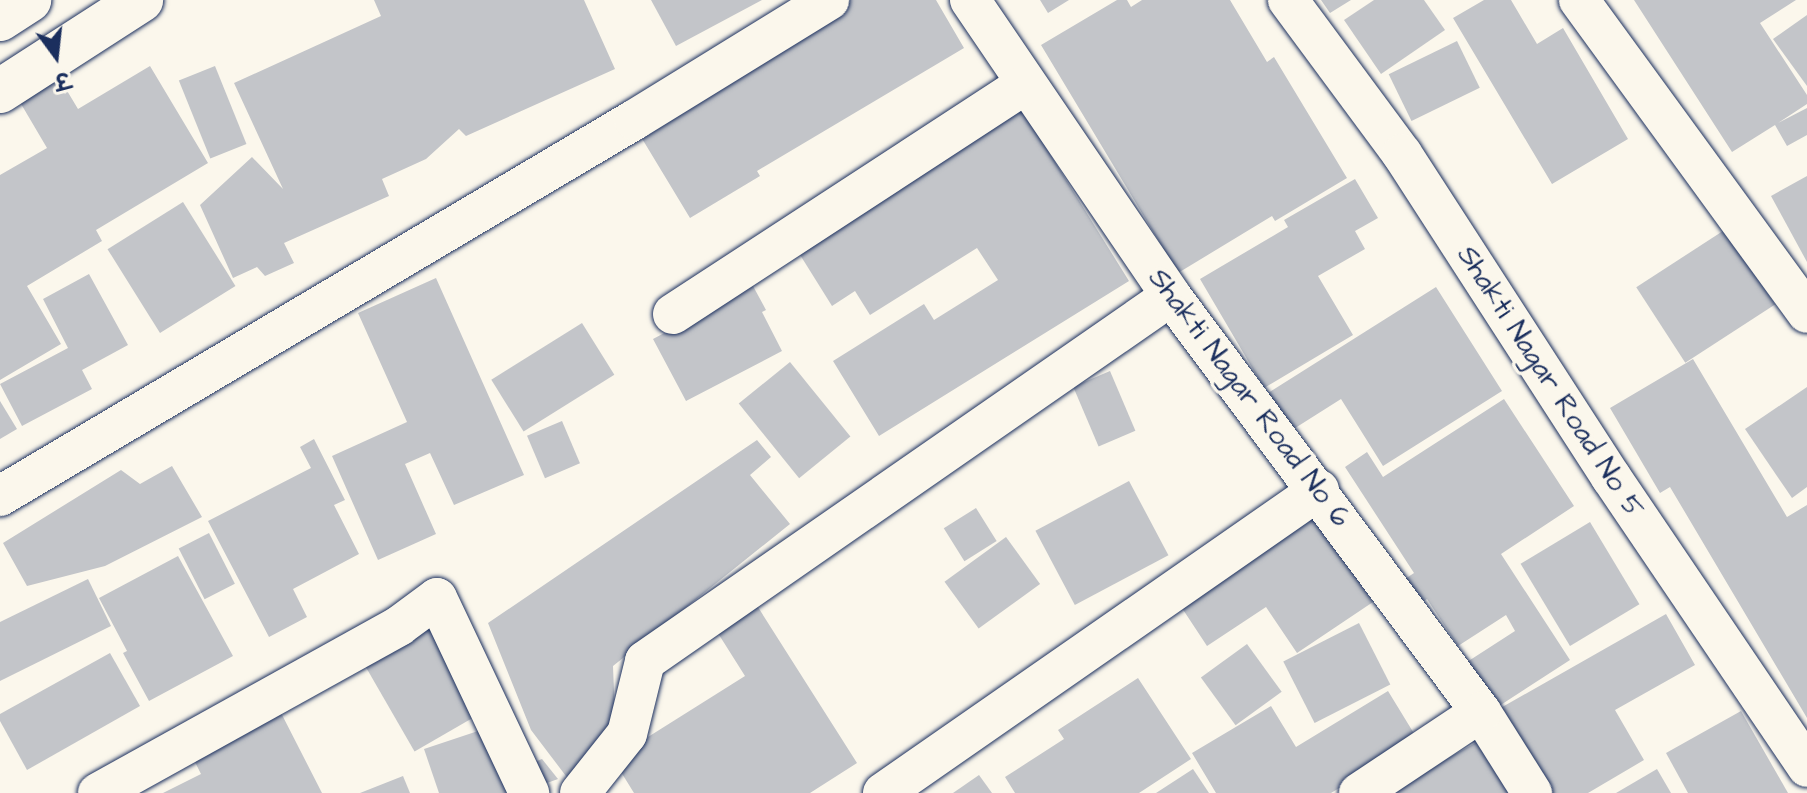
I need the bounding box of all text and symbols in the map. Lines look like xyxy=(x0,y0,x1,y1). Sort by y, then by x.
north arrow xyxy=(16,16,96,96)
text: उ xyxy=(51,63,73,97)
street label: Shakti Nagar Road No 5 xyxy=(1450,240,1650,524)
street label: Shakti Nagar Road No 6 xyxy=(1141,262,1357,534)

